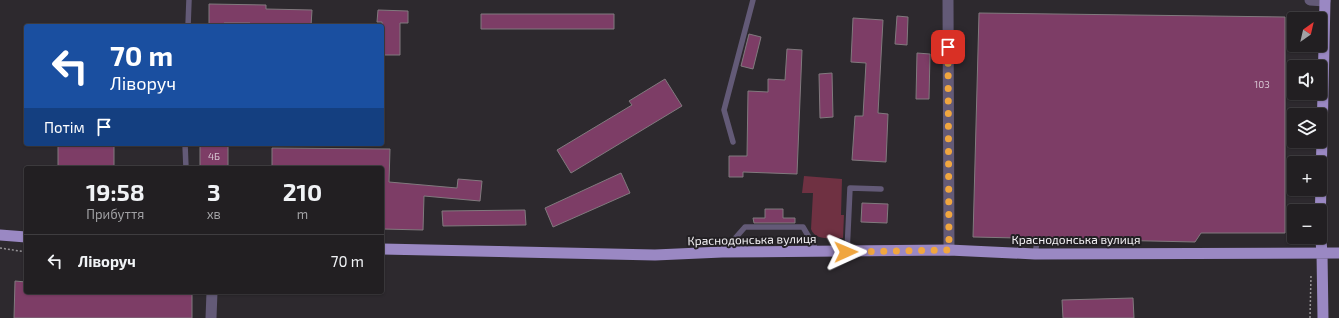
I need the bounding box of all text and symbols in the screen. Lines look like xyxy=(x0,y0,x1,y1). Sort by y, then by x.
north arrow xyxy=(1287,12,1327,52)
map controls xyxy=(1287,12,1327,244)
pin xyxy=(931,30,965,64)
icon: arrive xyxy=(937,36,959,58)
text: 70 m xyxy=(110,38,173,72)
icon: left xyxy=(44,40,96,92)
button: sound xyxy=(1287,60,1327,100)
text: Ліворуч xyxy=(110,72,176,94)
house number: 103 xyxy=(1254,78,1270,90)
button: layers xyxy=(1287,108,1327,148)
icon: arrive xyxy=(93,116,115,138)
text: Потім xyxy=(44,118,85,136)
house number: 4Б xyxy=(208,150,220,162)
button: + xyxy=(1287,156,1327,196)
text: 19:58 xyxy=(86,177,145,206)
text: 3 xyxy=(207,177,221,206)
text: 210 xyxy=(283,177,322,206)
button: − xyxy=(1287,204,1327,244)
text: Прибуття xyxy=(86,206,144,222)
text: хв xyxy=(207,206,221,222)
text: m xyxy=(297,206,308,222)
street label: Краснодонська вулиця xyxy=(687,231,817,248)
position arrow xyxy=(825,231,867,273)
street label: Краснодонська вулиця xyxy=(1011,232,1141,247)
icon: left xyxy=(44,250,66,272)
text: Ліворуч xyxy=(78,252,136,270)
text: 70 m xyxy=(331,252,364,270)

